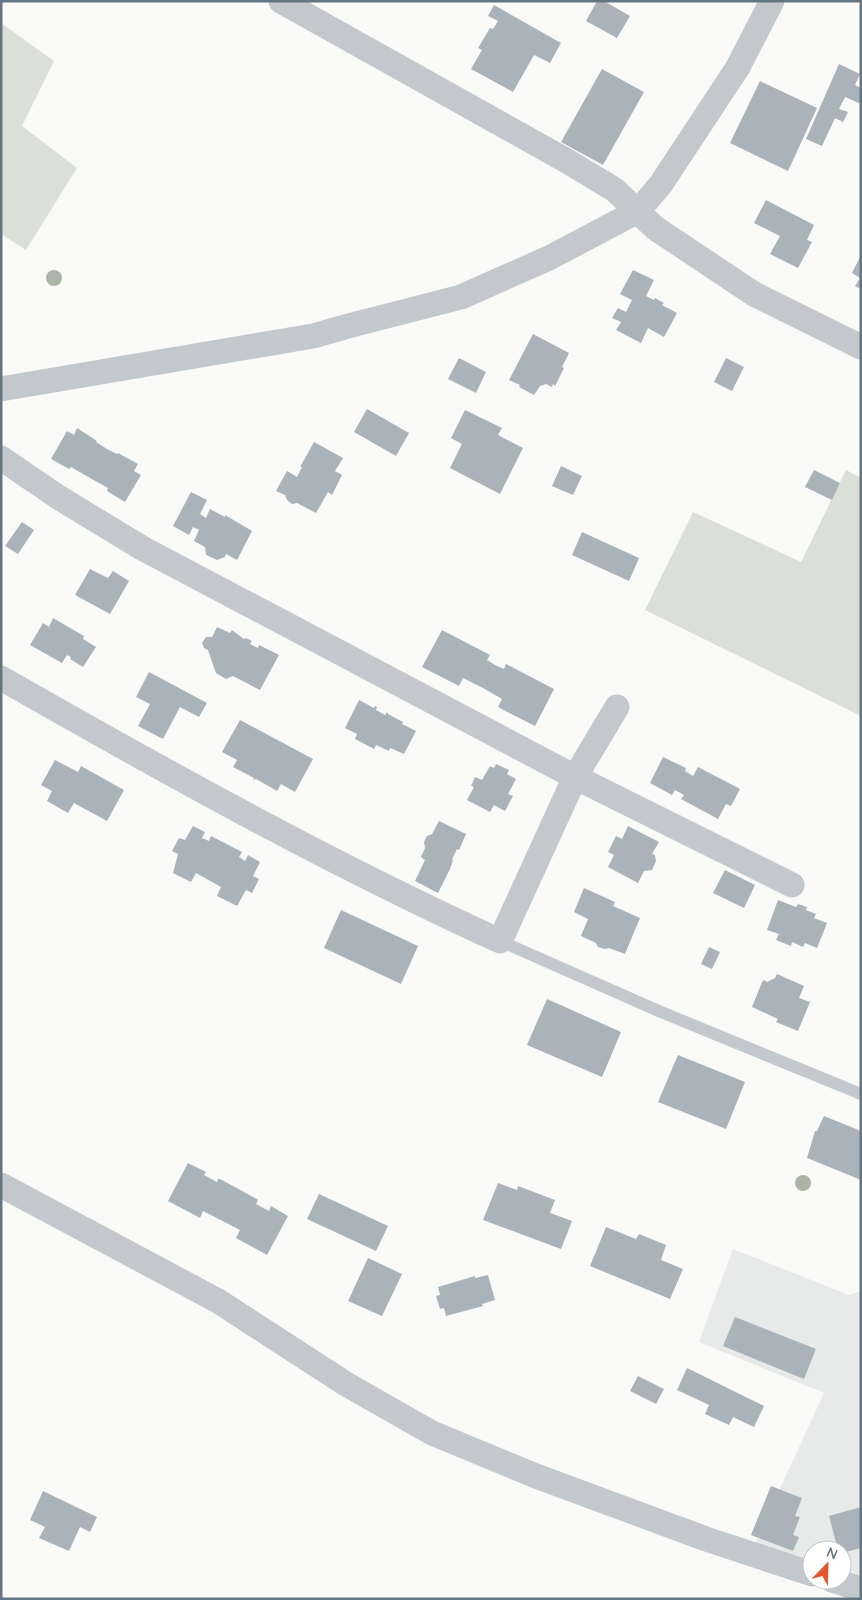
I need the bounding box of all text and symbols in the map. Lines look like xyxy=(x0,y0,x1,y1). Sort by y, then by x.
north arrow xyxy=(802,1540,852,1590)
text: N xyxy=(824,1543,840,1563)

